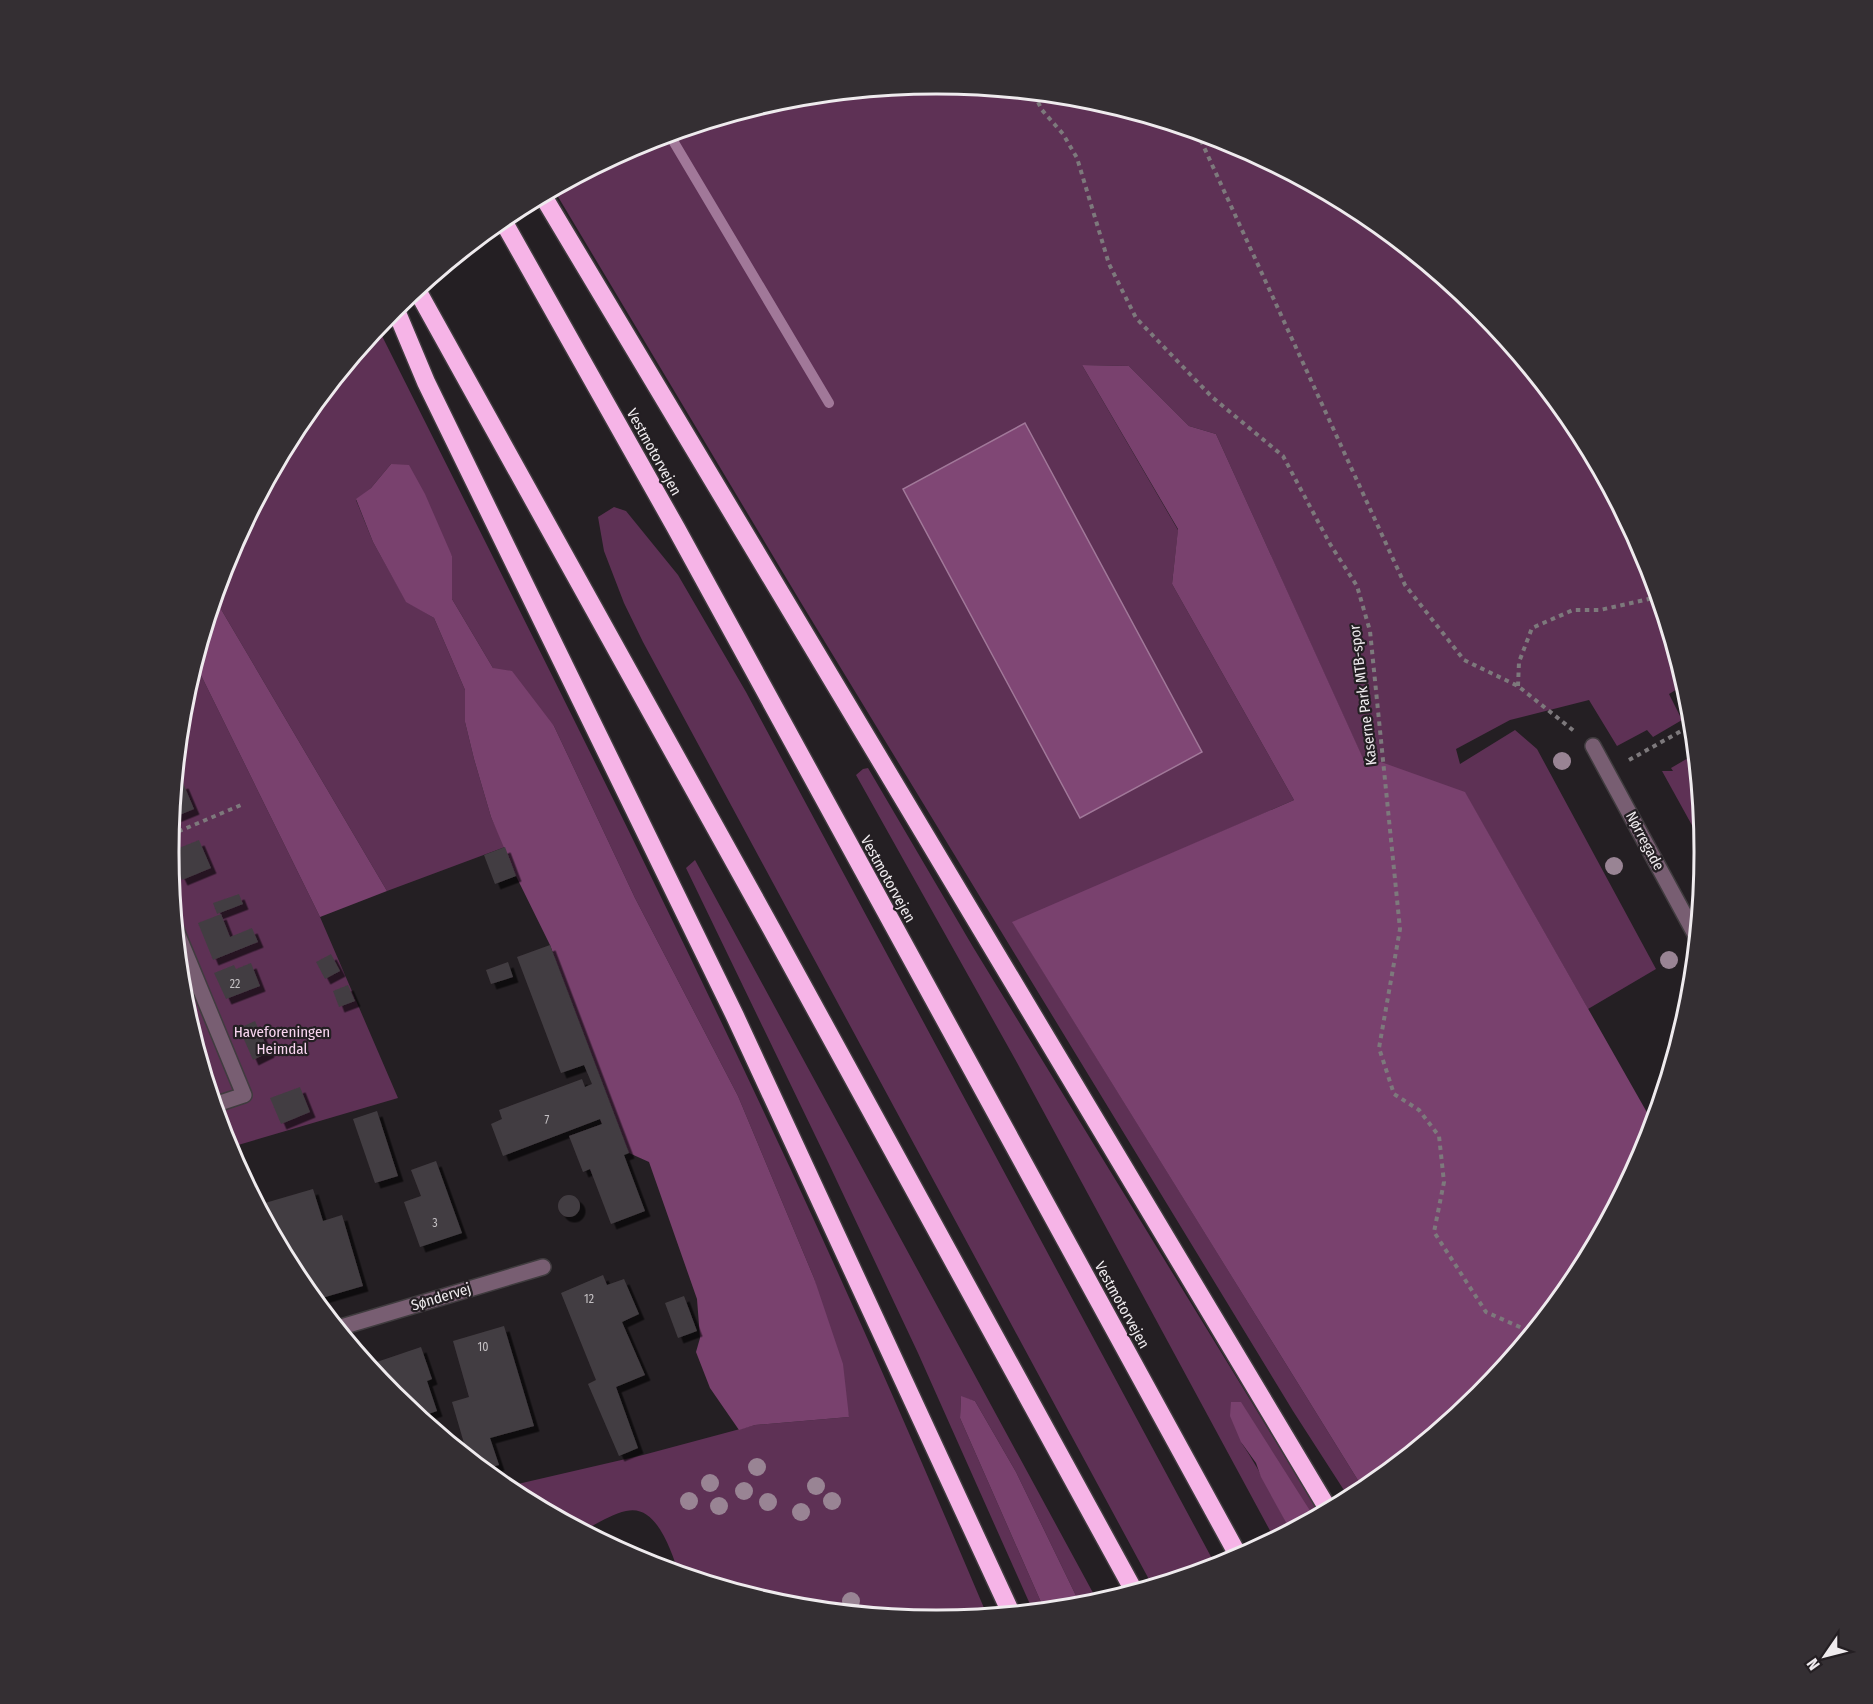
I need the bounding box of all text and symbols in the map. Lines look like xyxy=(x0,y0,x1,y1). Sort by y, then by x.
street label: Vestmotorvejen xyxy=(623,406,685,498)
street label: Kaserne Park MTB-spor xyxy=(1345,623,1381,766)
street label: Nørregade xyxy=(1622,809,1668,873)
street label: Vestmotorvejen xyxy=(857,833,919,925)
house number: 22 xyxy=(230,977,240,991)
park label: Haveforeningen Heimdal xyxy=(234,1023,330,1058)
house number: 7 xyxy=(545,1113,550,1127)
house number: 3 xyxy=(432,1216,438,1230)
street label: Vestmotorvejen xyxy=(1091,1259,1153,1351)
street label: Søndervej xyxy=(409,1279,473,1315)
house number: 12 xyxy=(584,1292,594,1306)
house number: 10 xyxy=(478,1340,488,1354)
north arrow xyxy=(1795,1626,1855,1686)
text: N xyxy=(1803,1655,1824,1674)

